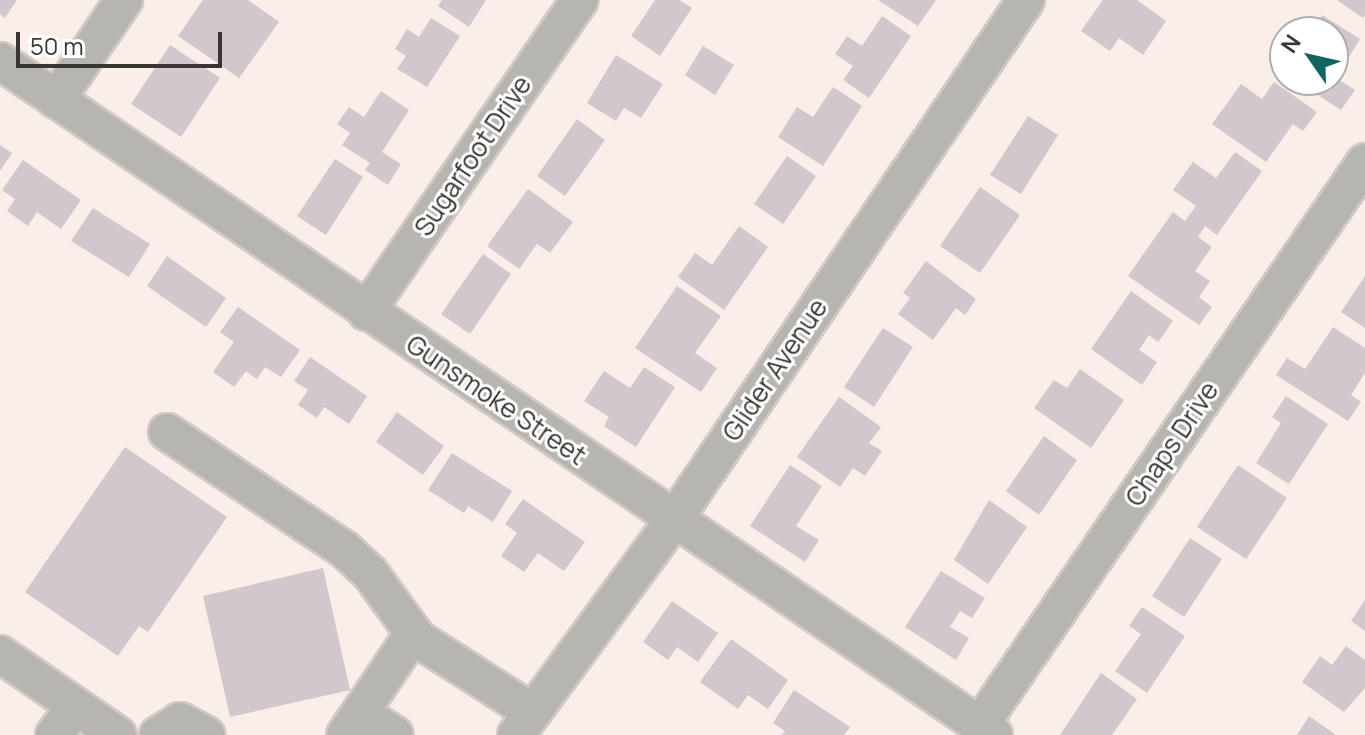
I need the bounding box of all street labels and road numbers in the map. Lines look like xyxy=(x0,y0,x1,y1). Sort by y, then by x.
street label: Sugarfoot Drive xyxy=(408,70,538,242)
street label: Glider Avenue xyxy=(716,293,834,447)
street label: Gunsmoke Street xyxy=(400,328,592,472)
street label: Chaps Drive xyxy=(1119,376,1225,512)

